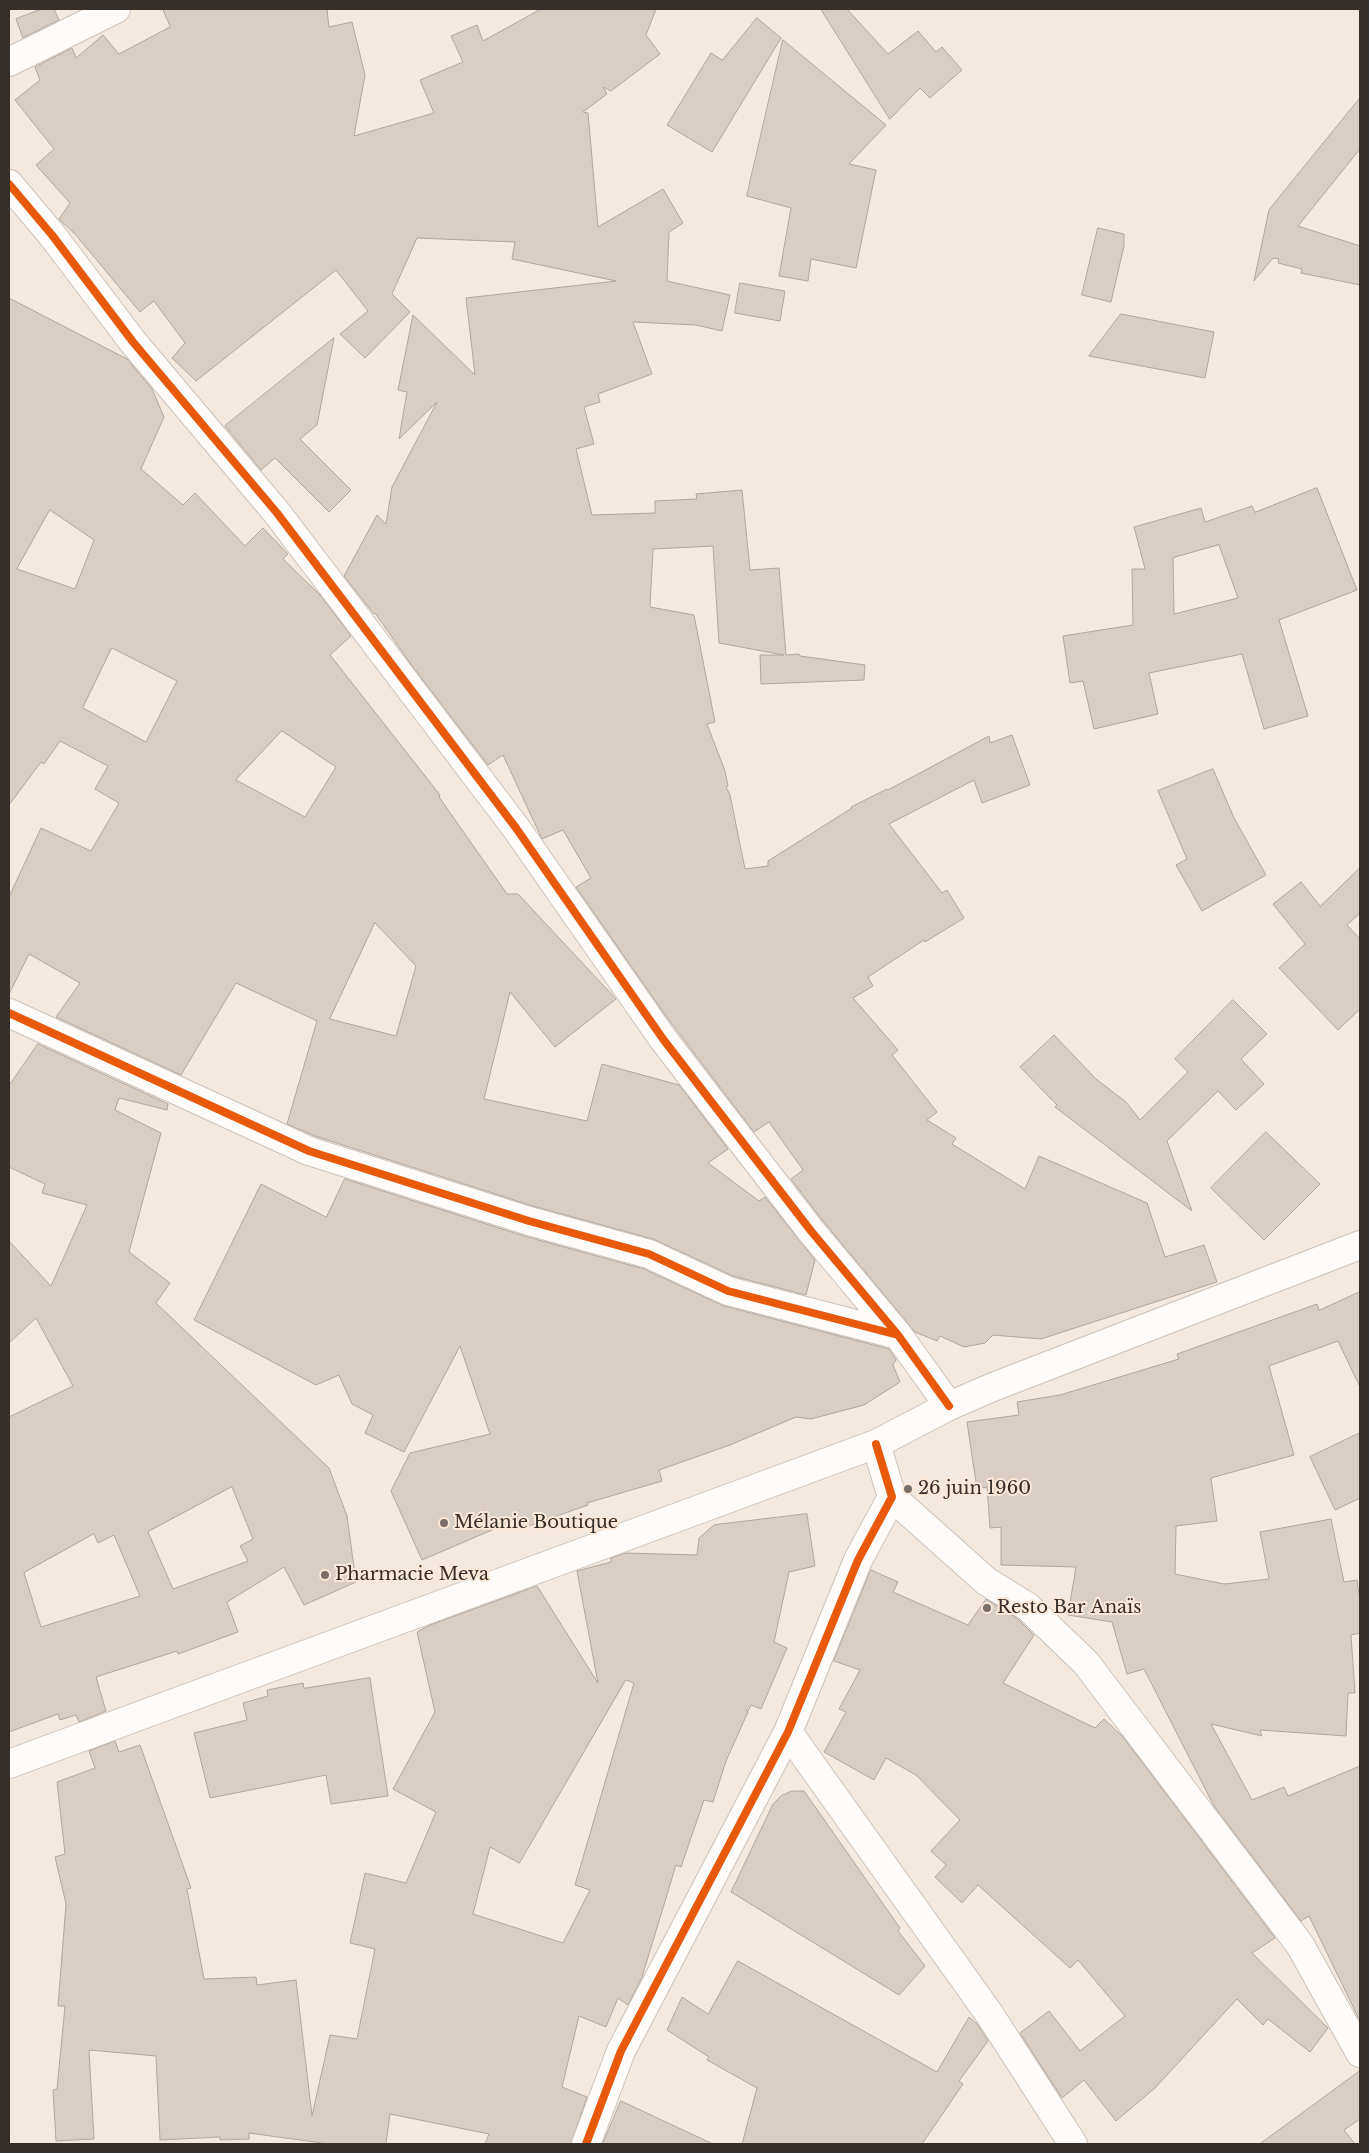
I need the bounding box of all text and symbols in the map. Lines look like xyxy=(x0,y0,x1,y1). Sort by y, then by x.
place label: 26 juin 1960 xyxy=(918,1478,1031,1500)
marker: 26 juin 1960 xyxy=(902,1483,914,1495)
place label: Mélanie Boutique xyxy=(454,1512,618,1534)
marker: Mélanie Boutique xyxy=(438,1517,450,1529)
place label: Pharmacie Meva xyxy=(335,1564,489,1586)
marker: Pharmacie Meva xyxy=(319,1569,331,1581)
place label: Resto Bar Anaïs xyxy=(997,1597,1141,1619)
marker: Resto Bar Anaïs xyxy=(981,1602,993,1614)

